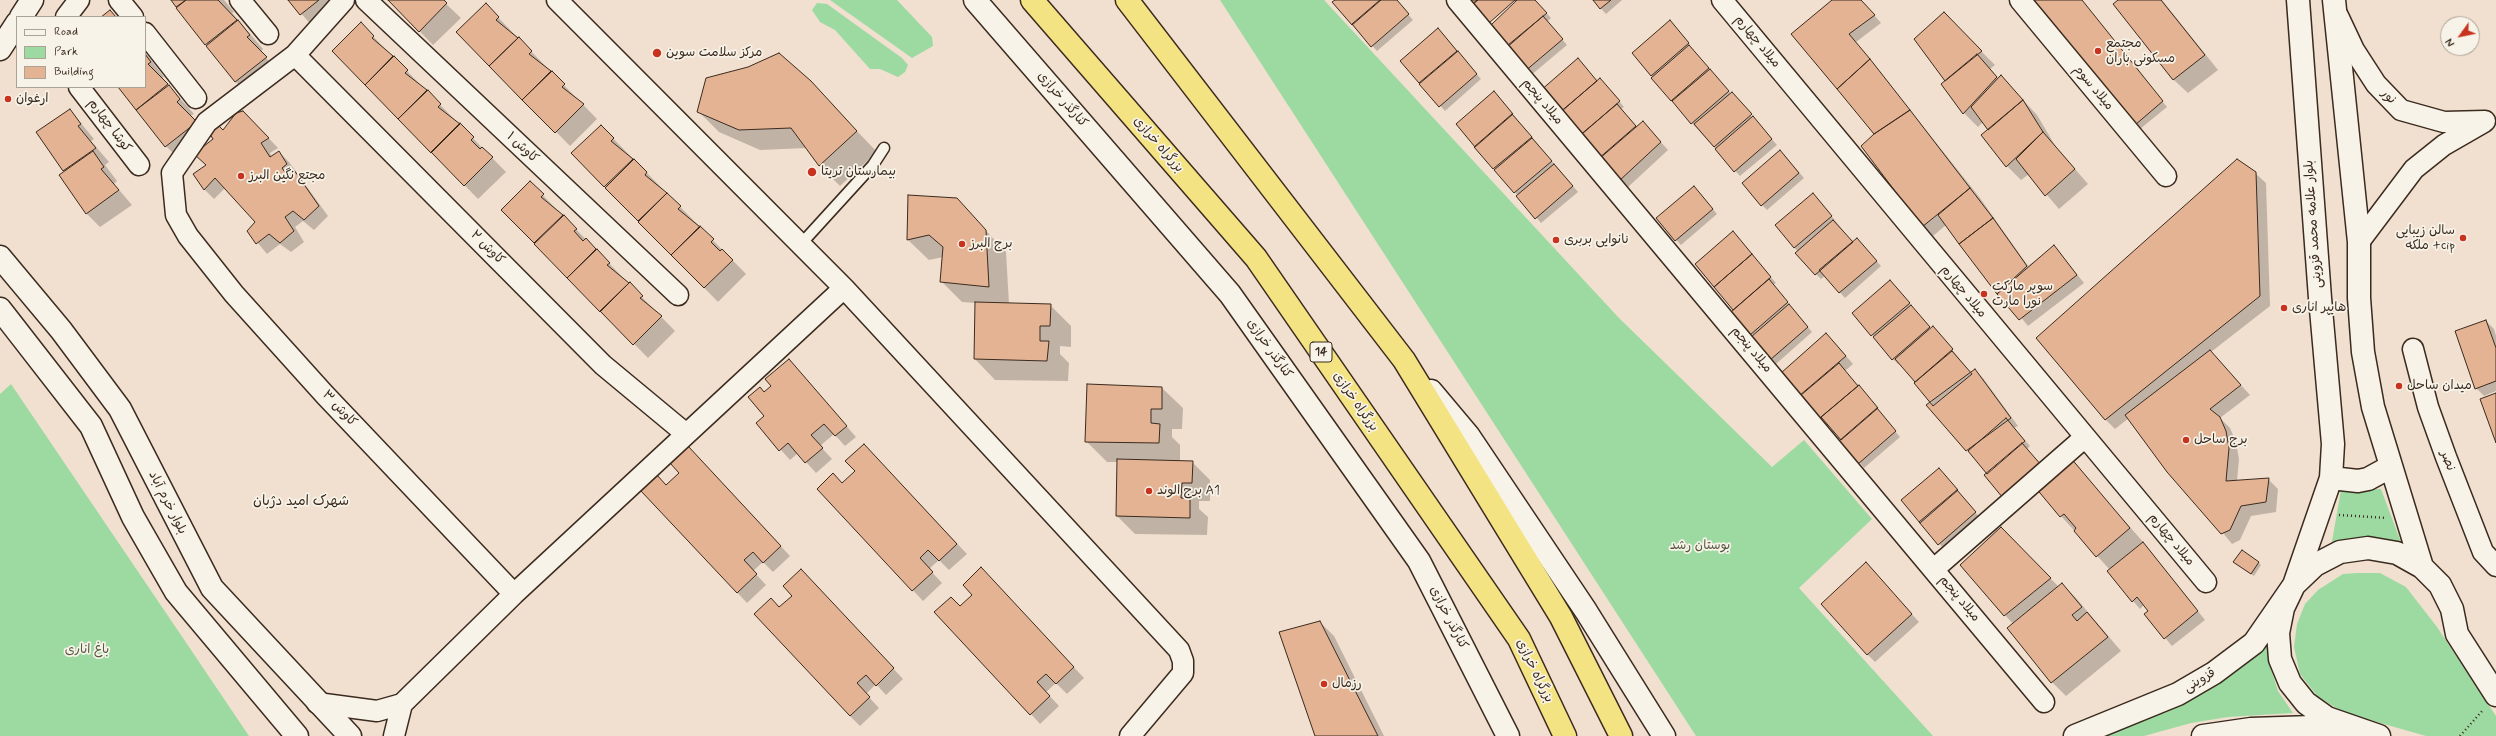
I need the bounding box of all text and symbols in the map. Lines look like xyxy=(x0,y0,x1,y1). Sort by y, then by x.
street label: میلاد چهارم xyxy=(1731,13,1783,71)
legend xyxy=(16,16,146,88)
north arrow xyxy=(2440,16,2480,56)
text: Road xyxy=(54,24,78,40)
text: N xyxy=(2443,35,2459,49)
place label: مجتمع مسکونی باران xyxy=(2106,36,2175,67)
text: Park xyxy=(54,44,78,60)
place label: مرکز سلامت سوین xyxy=(666,45,762,61)
marker: مجتمع مسکونی باران xyxy=(2093,46,2103,56)
marker: مرکز سلامت سوین xyxy=(651,47,663,59)
street label: میلاد سوم xyxy=(2070,62,2116,114)
text: Building xyxy=(54,64,94,80)
street label: کنارگذر خرازی xyxy=(1033,69,1091,131)
street label: میلاد پنجم xyxy=(1518,76,1566,128)
street label: نور xyxy=(2377,86,2399,108)
place label: ارغوان xyxy=(16,91,49,107)
marker: ارغوان xyxy=(3,94,13,104)
street label: کوشا چهارم xyxy=(84,96,134,156)
street label: بزرگراه خرازی xyxy=(1129,114,1187,176)
street label: کاوش ۱ xyxy=(503,129,541,167)
street label: بلوار علامه محمد قزوینی xyxy=(2302,159,2326,289)
place label: بیمارستان تریتا xyxy=(821,164,896,180)
marker: بیمارستان تریتا xyxy=(806,166,818,178)
place label: مجتع نگین البرز xyxy=(249,168,325,184)
marker: مجتع نگین البرز xyxy=(236,171,246,181)
place label: سالن زیبایی ملکه +cip xyxy=(2396,223,2455,254)
street label: کاوش ۲ xyxy=(467,228,507,268)
place label: نانوایی بربری xyxy=(1564,232,1629,248)
marker: سالن زیبایی ملکه +cip xyxy=(2458,233,2468,243)
marker: نانوایی بربری xyxy=(1551,235,1561,245)
place label: برج البرز xyxy=(970,236,1012,252)
marker: برج البرز xyxy=(957,239,967,249)
street label: میلاد چهارم xyxy=(1937,263,1989,321)
place label: سوپر مارکت نورا مارت xyxy=(1992,279,2053,310)
marker: سوپر مارکت نورا مارت xyxy=(1979,289,1989,299)
place label: هايپر اناری xyxy=(2292,300,2346,316)
marker: هايپر اناری xyxy=(2279,303,2289,313)
street label: کنارگذر خرازی xyxy=(1243,316,1295,382)
street label: میلاد پنجم xyxy=(1727,324,1775,376)
road number: 14 xyxy=(1310,342,1332,362)
street label: بزرگراه خرازی xyxy=(1329,369,1381,435)
place label: میدان ساحل xyxy=(2407,378,2472,394)
marker: میدان ساحل xyxy=(2394,381,2404,391)
street label: کاوش ۳ xyxy=(318,388,360,430)
place label: برج ساحل xyxy=(2194,432,2248,448)
marker: برج ساحل xyxy=(2181,435,2191,445)
street label: نصر xyxy=(2436,449,2458,473)
street label: بلوار خرم آباد xyxy=(144,469,190,537)
place label: برج الوند A1 xyxy=(1157,483,1220,499)
marker: برج الوند A1 xyxy=(1144,486,1154,496)
district label: شهرک امید دژبان xyxy=(253,494,349,510)
street label: میلاد چهارم xyxy=(2145,511,2197,569)
park label: بوستان رشد xyxy=(1670,538,1730,554)
street label: میلاد پنجم xyxy=(1935,573,1983,625)
street label: کنارگذر خرازی xyxy=(1425,584,1471,652)
street label: بزرگراه خرازی xyxy=(1512,637,1556,705)
park label: باغ اناری xyxy=(65,642,109,658)
street label: قزوینی xyxy=(2181,665,2219,697)
place label: رزمال xyxy=(1332,676,1362,692)
marker: رزمال xyxy=(1319,679,1329,689)

